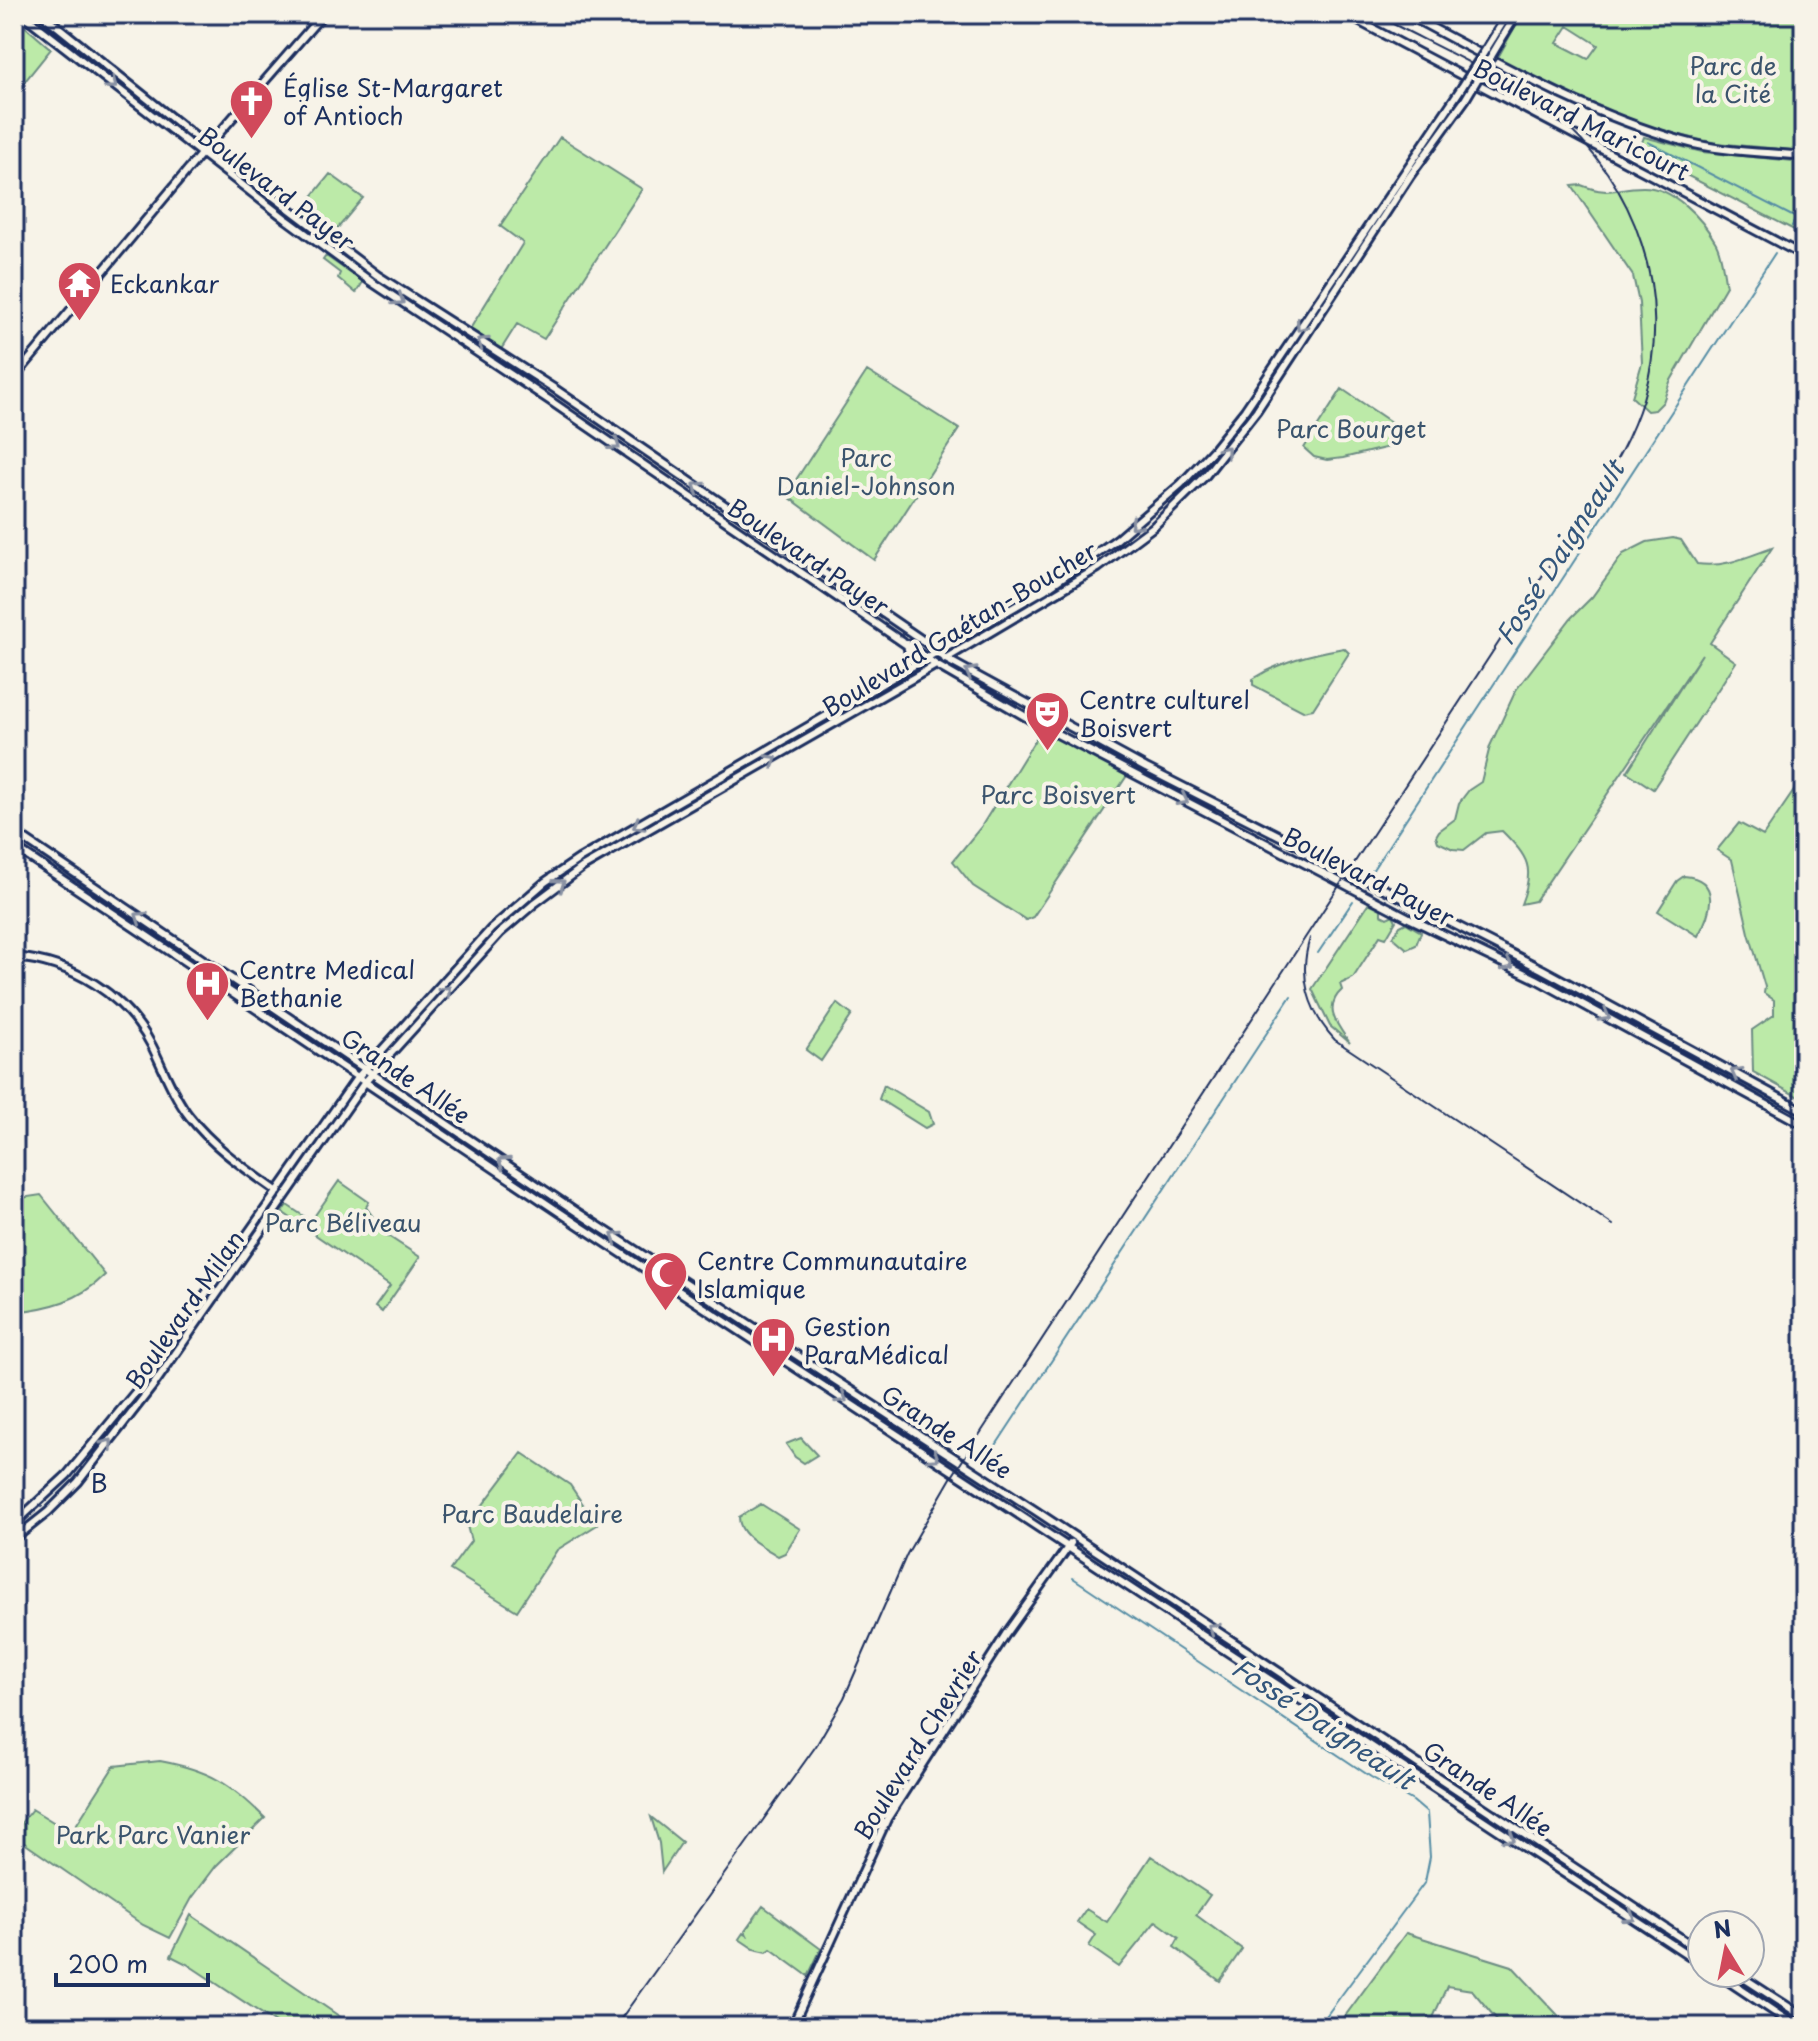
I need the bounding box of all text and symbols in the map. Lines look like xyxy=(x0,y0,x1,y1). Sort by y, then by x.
park label: Parc de la Cité xyxy=(1689,47,1777,111)
street label: Boulevard Maricourt xyxy=(1468,49,1697,189)
place label: Église St-Margaret of Antioch xyxy=(283,69,503,133)
one-way arrow xyxy=(103,74,117,89)
church icon: Église St-Margaret of Antioch xyxy=(228,77,276,140)
street label: Boulevard Payer xyxy=(191,117,364,259)
temple icon: Eckankar xyxy=(55,259,103,322)
place label: Eckankar xyxy=(110,265,219,301)
one-way arrow xyxy=(390,290,405,305)
one-way arrow xyxy=(1296,317,1311,331)
one-way arrow xyxy=(476,337,491,352)
park label: Parc Bourget xyxy=(1276,410,1427,446)
one-way arrow xyxy=(606,435,620,450)
park label: Parc Daniel-Johnson xyxy=(776,439,956,503)
one-way arrow xyxy=(1215,446,1230,461)
water label: Fossé Daigneault xyxy=(1485,449,1635,652)
one-way arrow xyxy=(692,482,706,497)
street label: Boulevard Payer xyxy=(721,489,898,624)
one-way arrow xyxy=(1130,514,1144,529)
street label: Boulevard Gaétan-Boucher xyxy=(815,531,1104,725)
one-way arrow xyxy=(964,666,979,682)
place label: Centre culturel Boisvert xyxy=(1079,681,1250,745)
theatre icon: Centre culturel Boisvert xyxy=(1024,689,1072,752)
one-way arrow xyxy=(763,754,778,770)
park label: Parc Boisvert xyxy=(980,776,1136,812)
one-way arrow xyxy=(1174,790,1189,806)
one-way arrow xyxy=(632,815,647,831)
street label: Boulevard Payer xyxy=(1277,817,1462,935)
one-way arrow xyxy=(552,879,566,893)
one-way arrow xyxy=(134,912,148,927)
place label: Centre Medical Bethanie xyxy=(239,951,415,1015)
one-way arrow xyxy=(1500,955,1514,971)
hospital icon: Centre Medical Bethanie xyxy=(184,959,232,1022)
one-way arrow xyxy=(436,986,451,1001)
one-way arrow xyxy=(1596,1006,1610,1022)
street label: Grande Allée xyxy=(334,1018,478,1132)
one-way arrow xyxy=(1729,1068,1744,1083)
one-way arrow xyxy=(497,1157,511,1172)
park label: Parc Béliveau xyxy=(265,1204,421,1240)
street label: Boulevard Milan xyxy=(116,1222,252,1396)
one-way arrow xyxy=(610,1232,625,1247)
place label: Centre Communautaire Islamique xyxy=(697,1242,968,1306)
mosque icon: Centre Communautaire Islamique xyxy=(642,1250,690,1313)
place label: Gestion ParaMédical xyxy=(804,1308,949,1372)
hospital icon: Gestion ParaMédical xyxy=(749,1316,797,1379)
street label: Grande Allée xyxy=(875,1375,1019,1487)
one-way arrow xyxy=(833,1389,848,1404)
one-way arrow xyxy=(98,1439,113,1454)
one-way arrow xyxy=(925,1448,939,1463)
district label: B xyxy=(90,1463,110,1502)
park label: Parc Baudelaire xyxy=(441,1495,623,1531)
one-way arrow xyxy=(1208,1623,1222,1638)
street label: Boulevard Chevrier xyxy=(844,1642,990,1846)
water label: Fossé Daigneault xyxy=(1225,1647,1426,1800)
street label: Grande Allée xyxy=(1416,1731,1560,1845)
park label: Park Parc Vanier xyxy=(56,1816,250,1852)
one-way arrow xyxy=(1501,1828,1516,1843)
one-way arrow xyxy=(1621,1907,1636,1922)
north arrow xyxy=(1686,1909,1766,1989)
text: N xyxy=(1711,1910,1734,1946)
scale bar xyxy=(56,1937,208,1987)
text: 200 m xyxy=(68,1945,148,1981)

